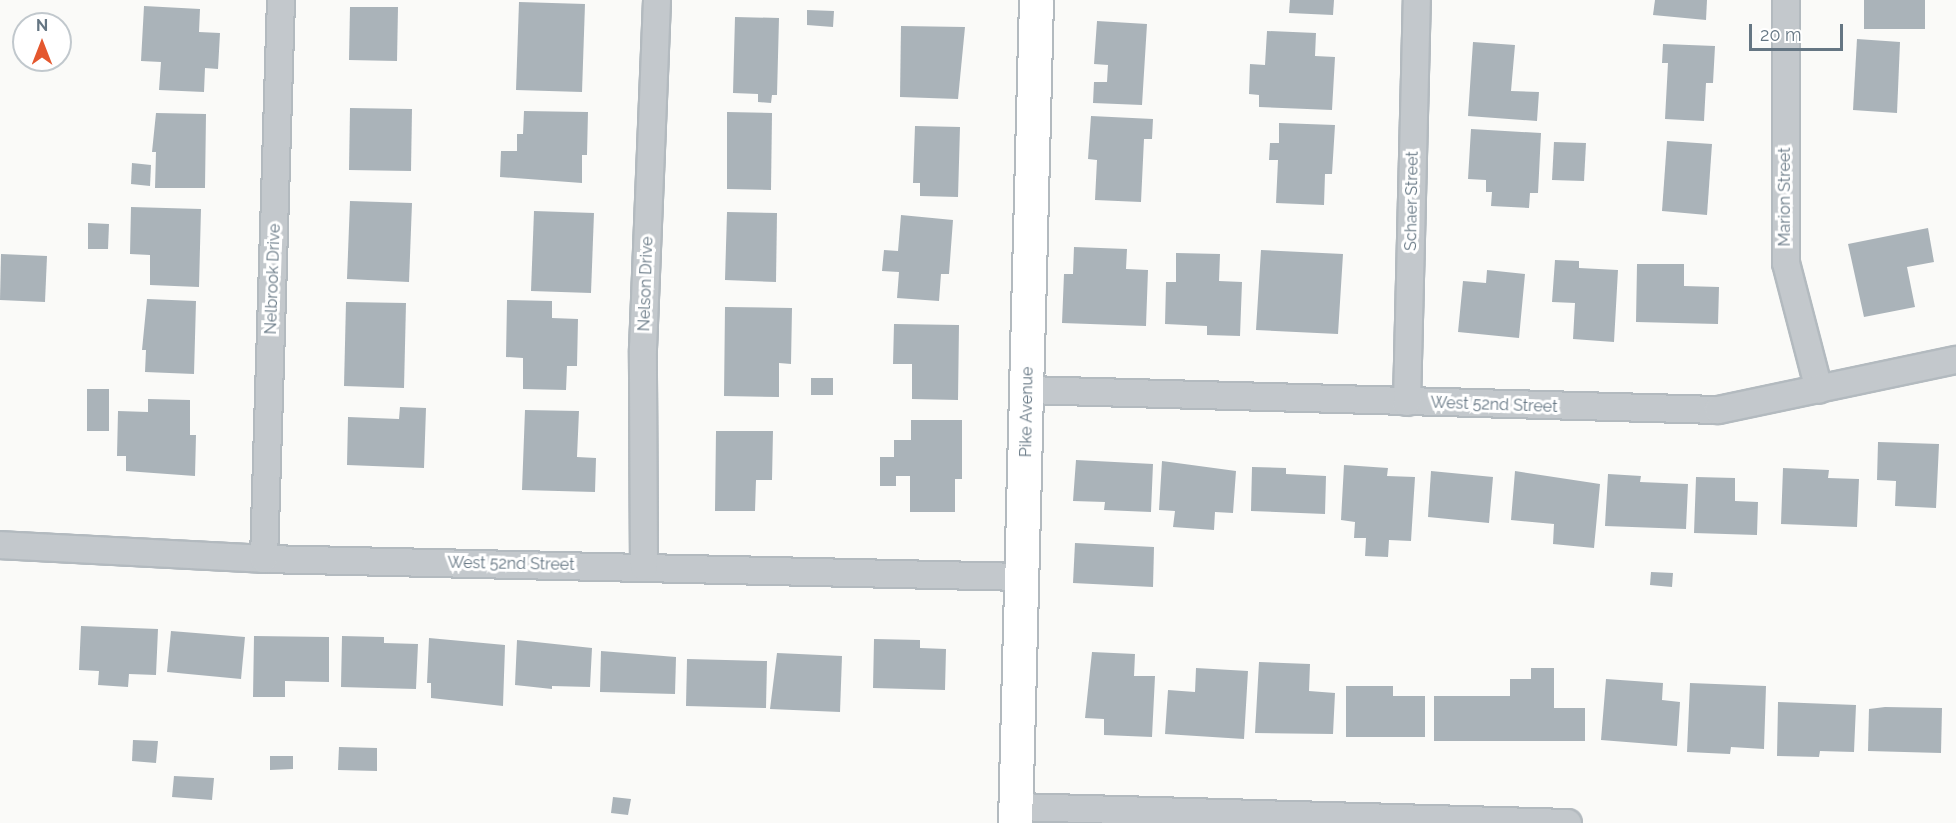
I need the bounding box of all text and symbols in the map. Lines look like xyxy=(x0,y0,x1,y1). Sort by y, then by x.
north arrow xyxy=(12,12,72,72)
scale bar xyxy=(1752,12,1846,50)
text: N xyxy=(36,16,48,35)
text: 20 m xyxy=(1760,24,1802,45)
street label: Marion Street xyxy=(1775,147,1795,247)
street label: Schaer Street xyxy=(1402,151,1422,251)
street label: Nelbrook Drive xyxy=(261,223,285,335)
street label: Nelson Drive xyxy=(635,236,657,332)
street label: Pike Avenue xyxy=(1017,366,1037,458)
street label: West 52nd Street xyxy=(1430,393,1558,417)
street label: West 52nd Street xyxy=(447,553,575,575)

